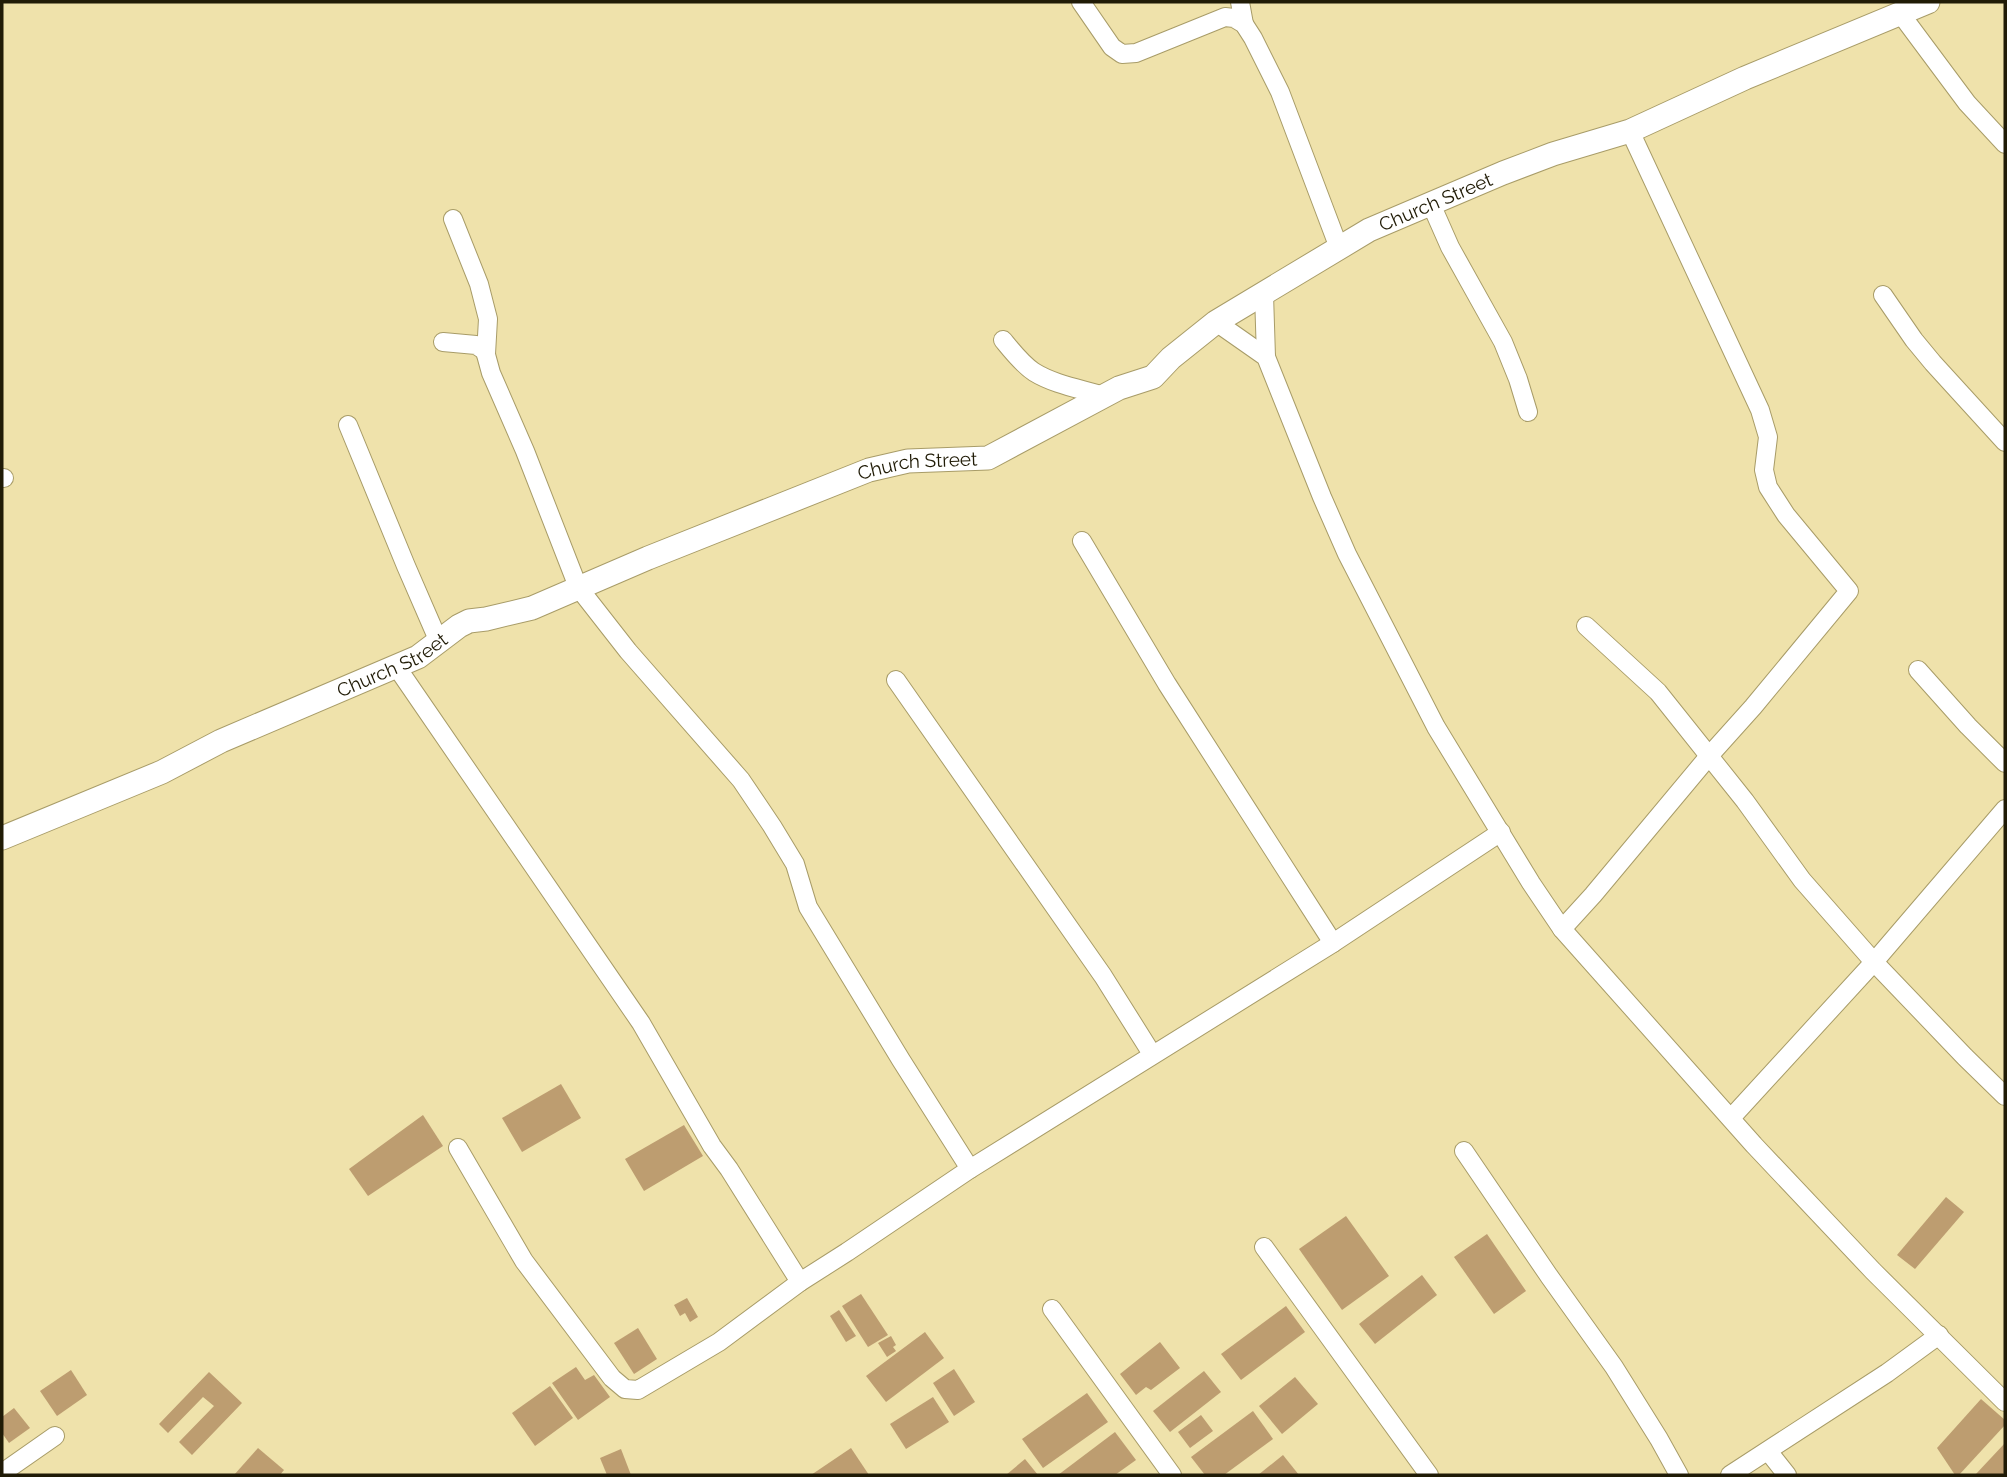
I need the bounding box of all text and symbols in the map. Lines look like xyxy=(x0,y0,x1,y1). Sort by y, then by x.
street label: Church Street xyxy=(1376,168,1496,236)
street label: Church Street xyxy=(854,447,978,484)
street label: Church Street xyxy=(333,628,452,701)

